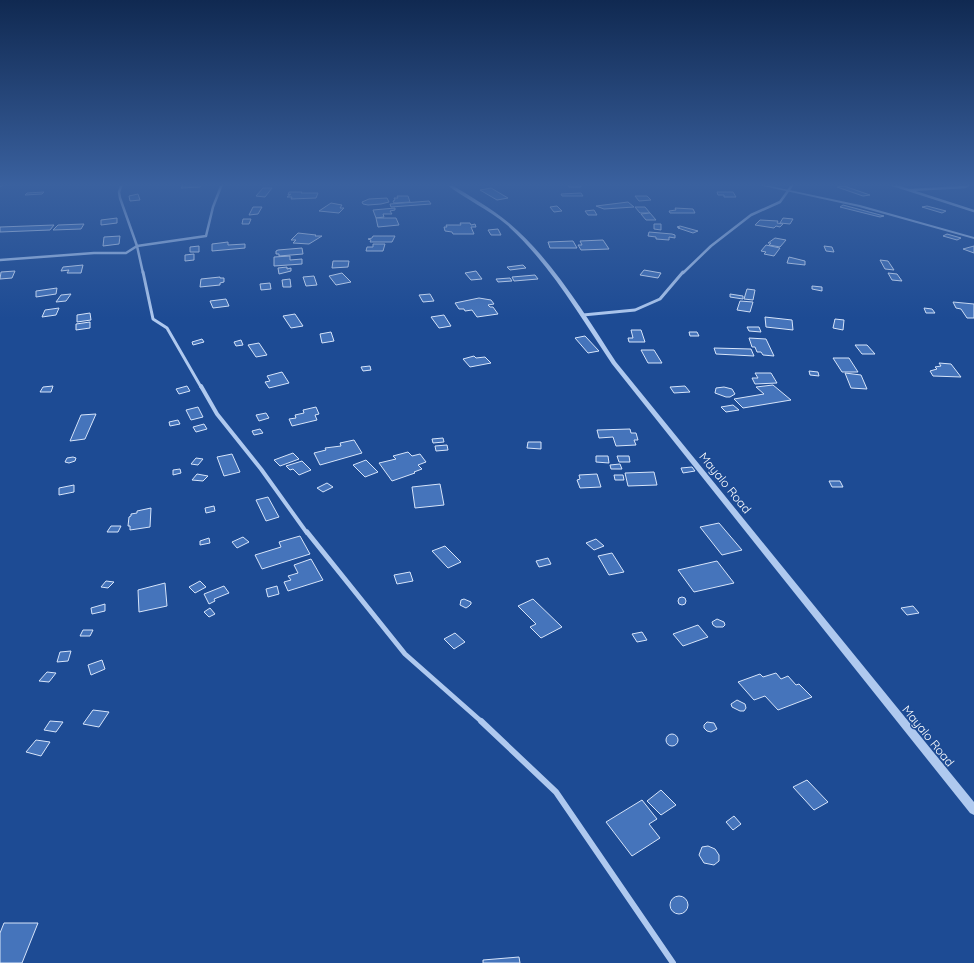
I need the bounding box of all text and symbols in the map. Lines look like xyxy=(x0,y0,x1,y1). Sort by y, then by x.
street label: Mayalo Road xyxy=(696,449,755,516)
street label: Mayalo Road xyxy=(899,702,958,769)

